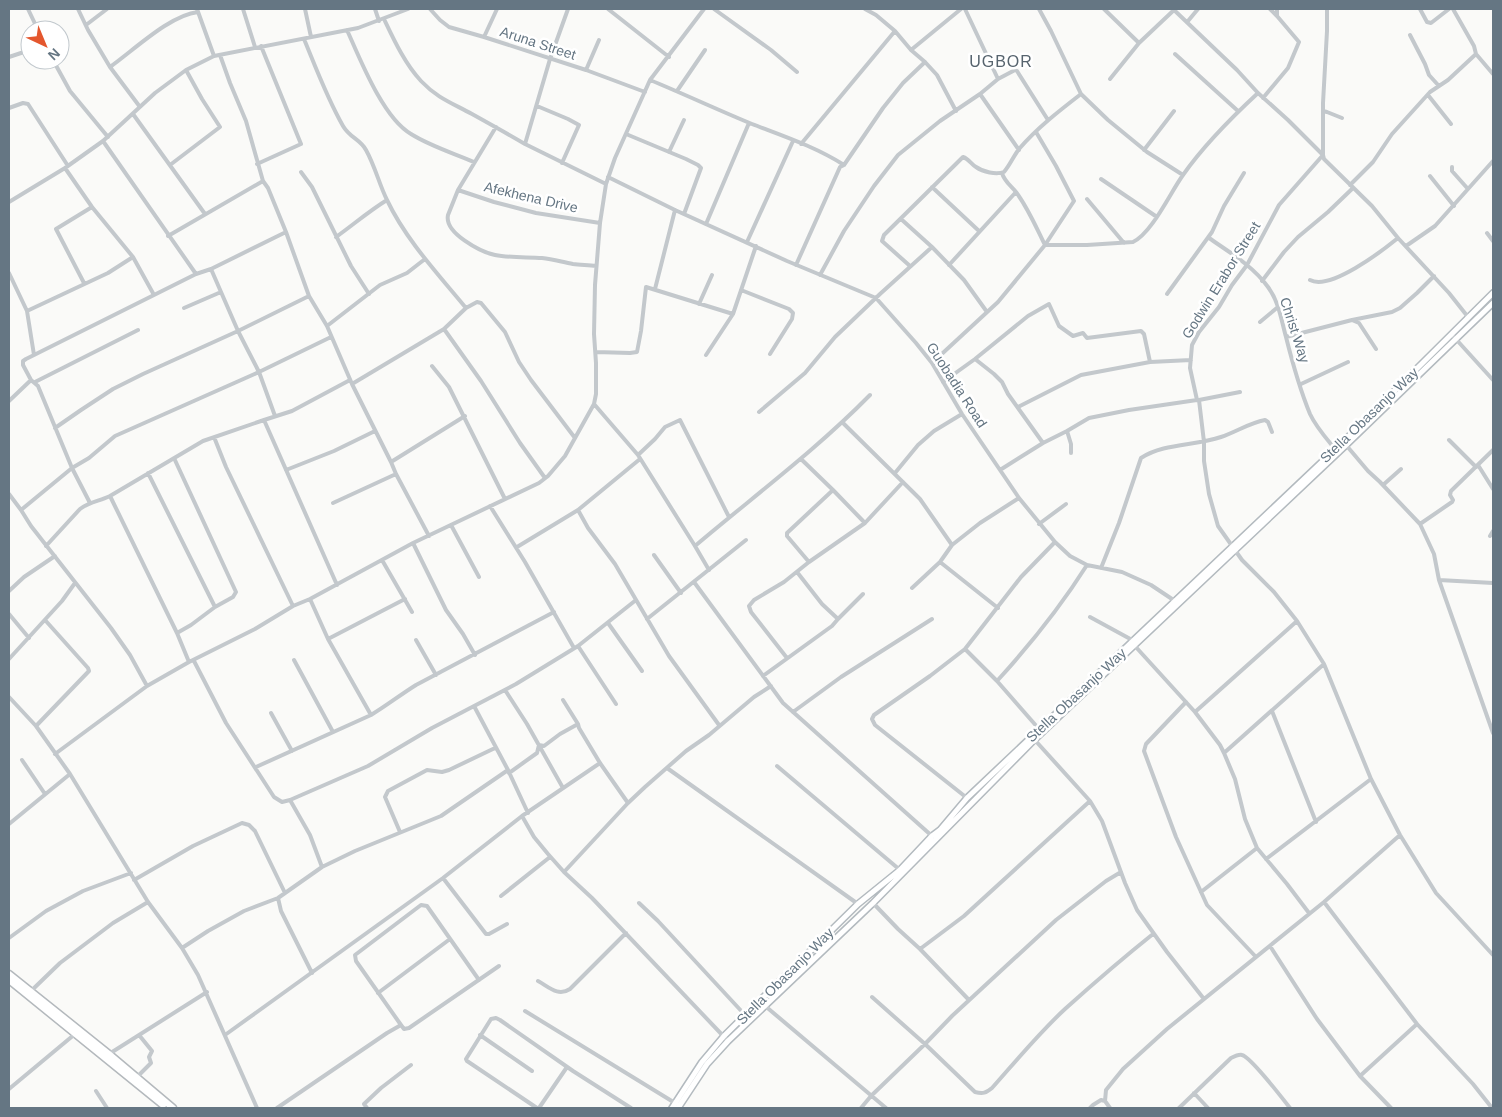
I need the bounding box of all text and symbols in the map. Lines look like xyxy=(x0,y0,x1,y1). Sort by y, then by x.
north arrow xyxy=(20,20,70,70)
street label: Aruna Street xyxy=(498,23,578,63)
text: N xyxy=(45,45,63,64)
district label: UGBOR xyxy=(969,53,1033,70)
street label: Afekhena Drive xyxy=(483,178,580,216)
street label: Godwin Erabor Street xyxy=(1179,219,1264,341)
street label: Christ Way xyxy=(1277,295,1313,365)
street label: Guobadia Road xyxy=(924,340,990,430)
street label: Stella Obasanjo Way xyxy=(1317,364,1421,466)
street label: Stella Obasanjo Way xyxy=(1023,645,1129,745)
street label: Stella Obasanjo Way xyxy=(733,924,837,1028)

